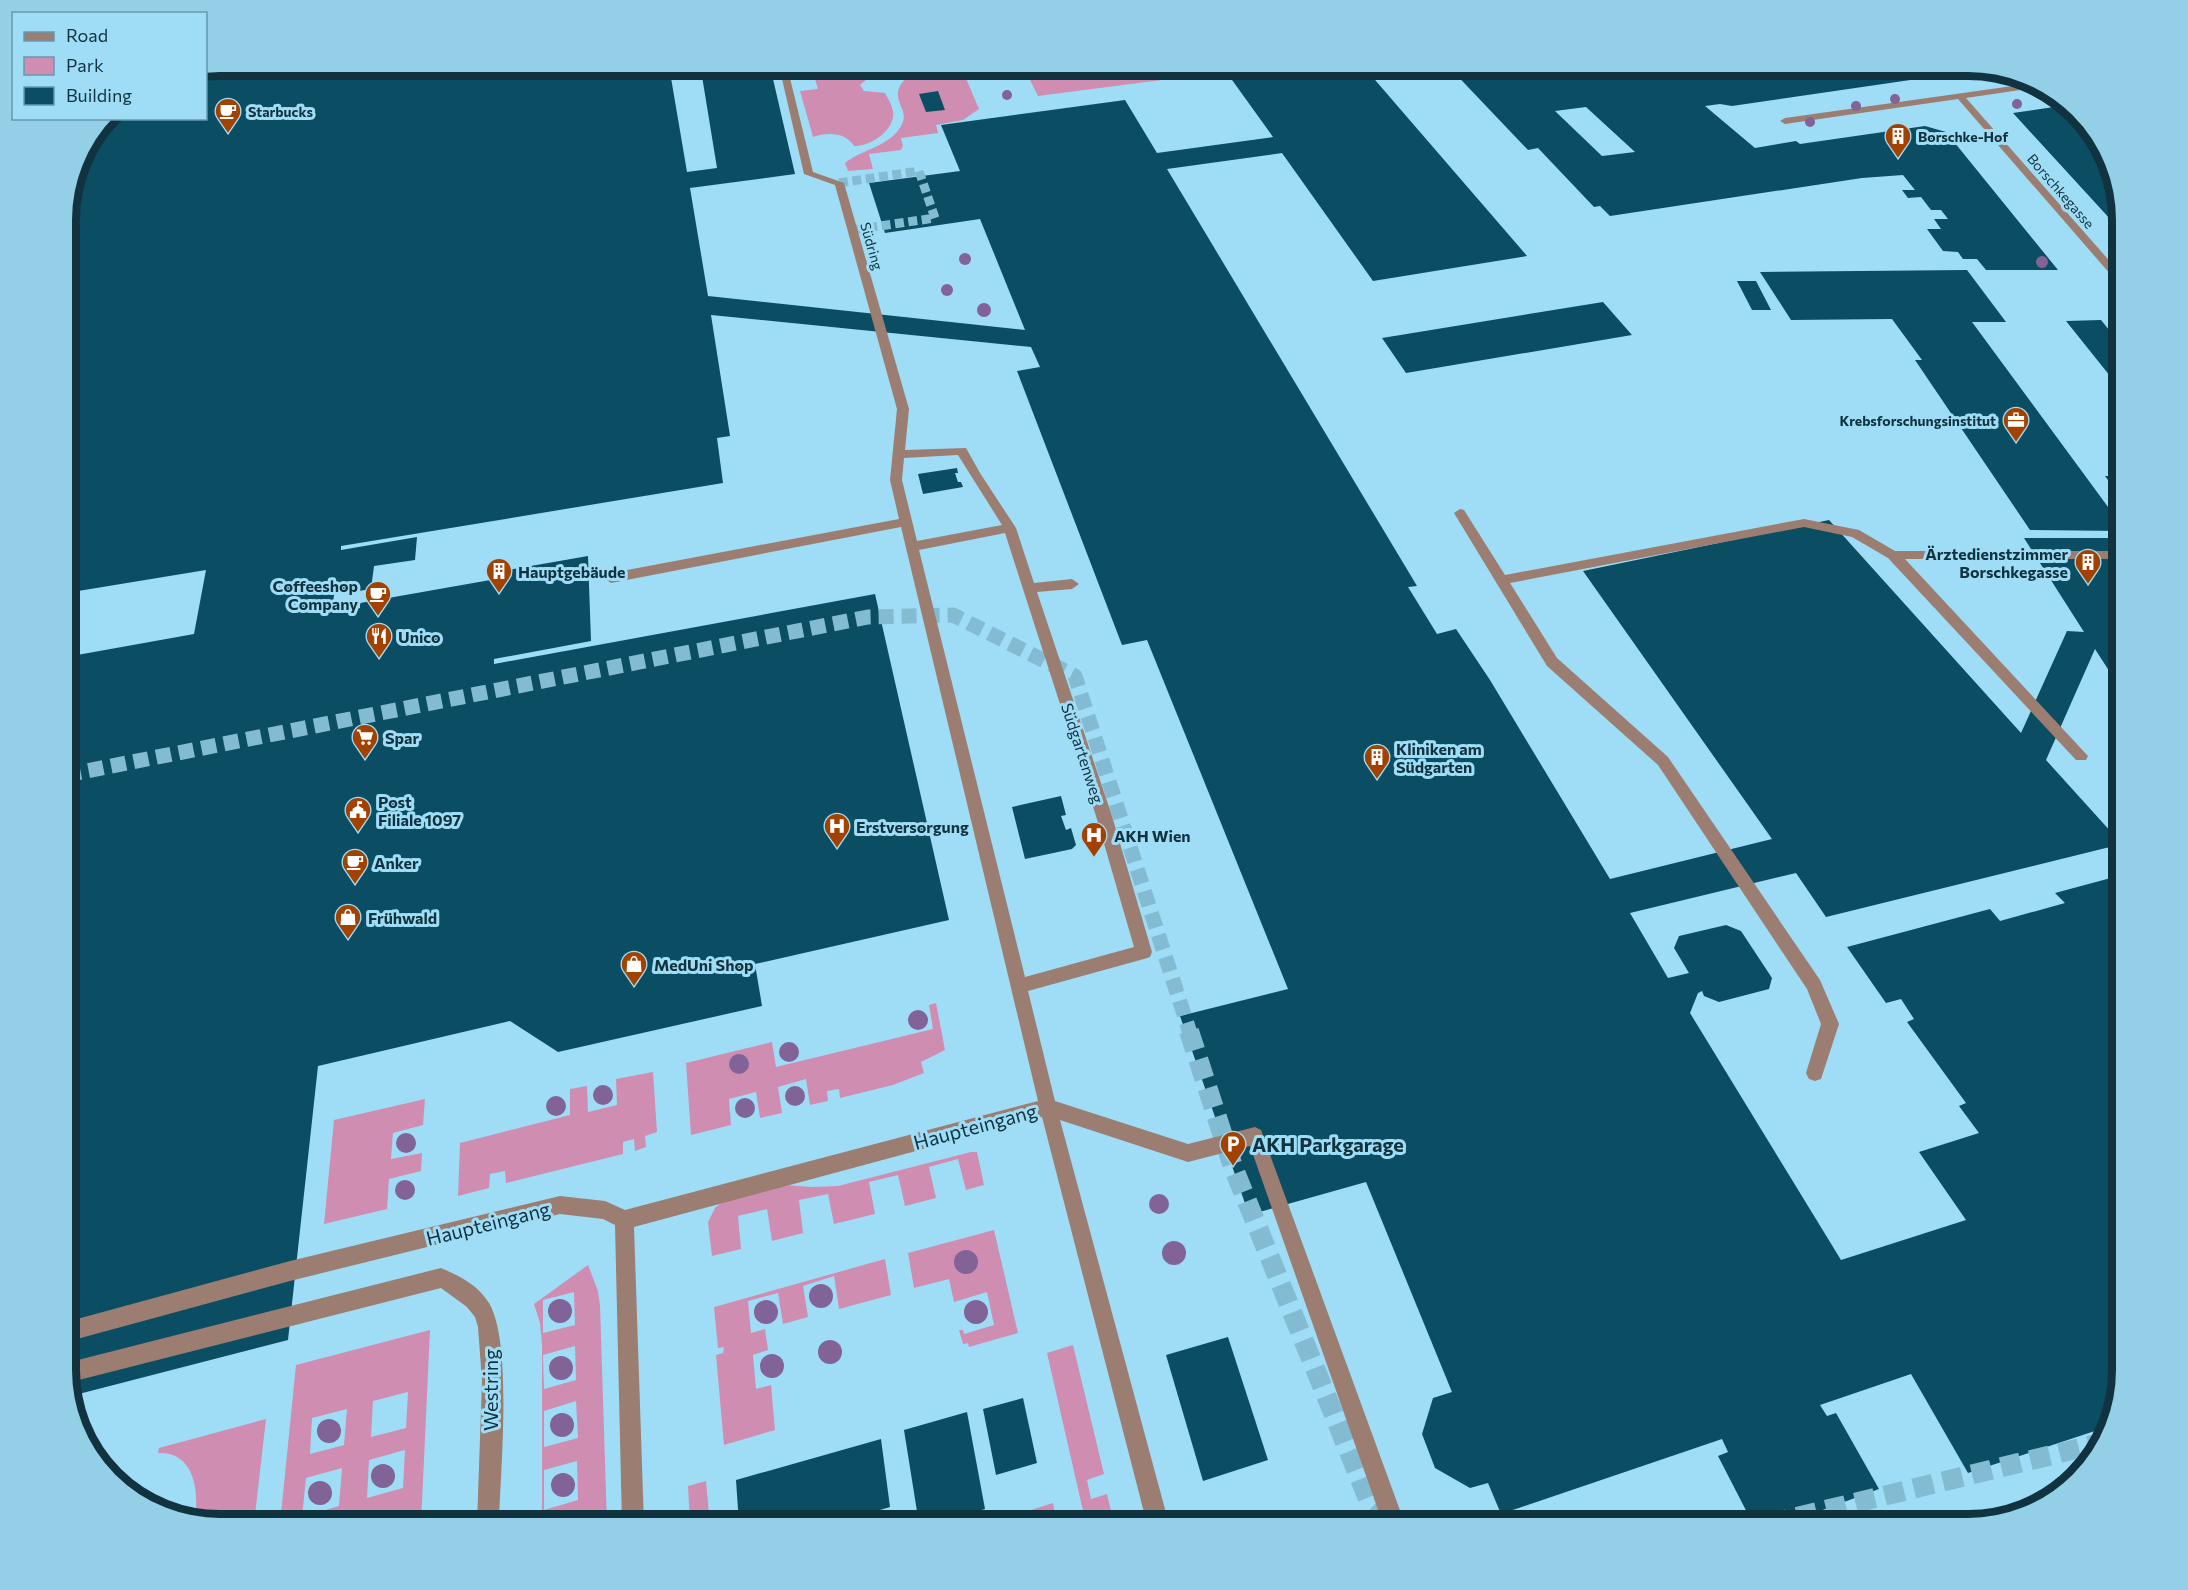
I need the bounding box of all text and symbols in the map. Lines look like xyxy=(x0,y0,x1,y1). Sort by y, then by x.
legend xyxy=(12,12,207,120)
text: Road xyxy=(66,24,108,46)
text: Park xyxy=(66,54,104,76)
text: Building xyxy=(66,84,132,106)
cafe icon: Starbucks xyxy=(213,96,243,134)
place label: Starbucks xyxy=(248,103,313,120)
building icon: Borschke-Hof xyxy=(1883,121,1913,159)
place label: Borschke-Hof xyxy=(1918,128,2008,145)
street label: Borschkegasse xyxy=(2024,150,2098,232)
street label: Südring xyxy=(857,220,887,272)
office icon: Krebsforschungsinstitut xyxy=(2001,405,2031,443)
place label: Krebsforschungsinstitut xyxy=(1839,412,1996,429)
place label: Ärztedienstzimmer Borschkegasse xyxy=(1925,544,2068,581)
building icon: Ärztedienstzimmer Borschkegasse xyxy=(2073,547,2103,585)
building icon: Hauptgebäude xyxy=(484,556,514,594)
place label: Hauptgebäude xyxy=(518,562,626,581)
place label: Coffeeshop Company xyxy=(273,576,358,613)
cafe icon: Coffeeshop Company xyxy=(363,579,393,617)
restaurant icon: Unico xyxy=(364,621,394,659)
place label: Unico xyxy=(398,627,441,646)
street label: Südgartenweg xyxy=(1058,700,1108,806)
supermarket icon: Spar xyxy=(350,722,380,760)
place label: Spar xyxy=(385,728,420,747)
place label: Kliniken am Südgarten xyxy=(1396,739,1482,776)
building icon: Kliniken am Südgarten xyxy=(1362,742,1392,780)
place label: Post Filiale 1097 xyxy=(378,792,461,829)
public building icon: Post Filiale 1097 xyxy=(343,795,373,833)
hospital icon: Erstversorgung xyxy=(822,811,852,849)
place label: Erstversorgung xyxy=(856,817,969,836)
hospital icon: AKH Wien xyxy=(1079,820,1109,858)
place label: AKH Wien xyxy=(1114,826,1191,845)
cafe icon: Anker xyxy=(340,847,370,885)
place label: Anker xyxy=(374,853,419,872)
shop icon: Frühwald xyxy=(333,902,363,940)
place label: Frühwald xyxy=(368,908,437,927)
shop icon: MedUni Shop xyxy=(619,949,649,987)
place label: MedUni Shop xyxy=(654,955,753,974)
street label: Haupteingang xyxy=(911,1098,1040,1154)
parking icon: AKH Parkgarage xyxy=(1218,1129,1248,1167)
place label: AKH Parkgarage xyxy=(1252,1132,1404,1156)
street label: Haupteingang xyxy=(423,1196,553,1250)
street label: Westring xyxy=(478,1349,502,1431)

